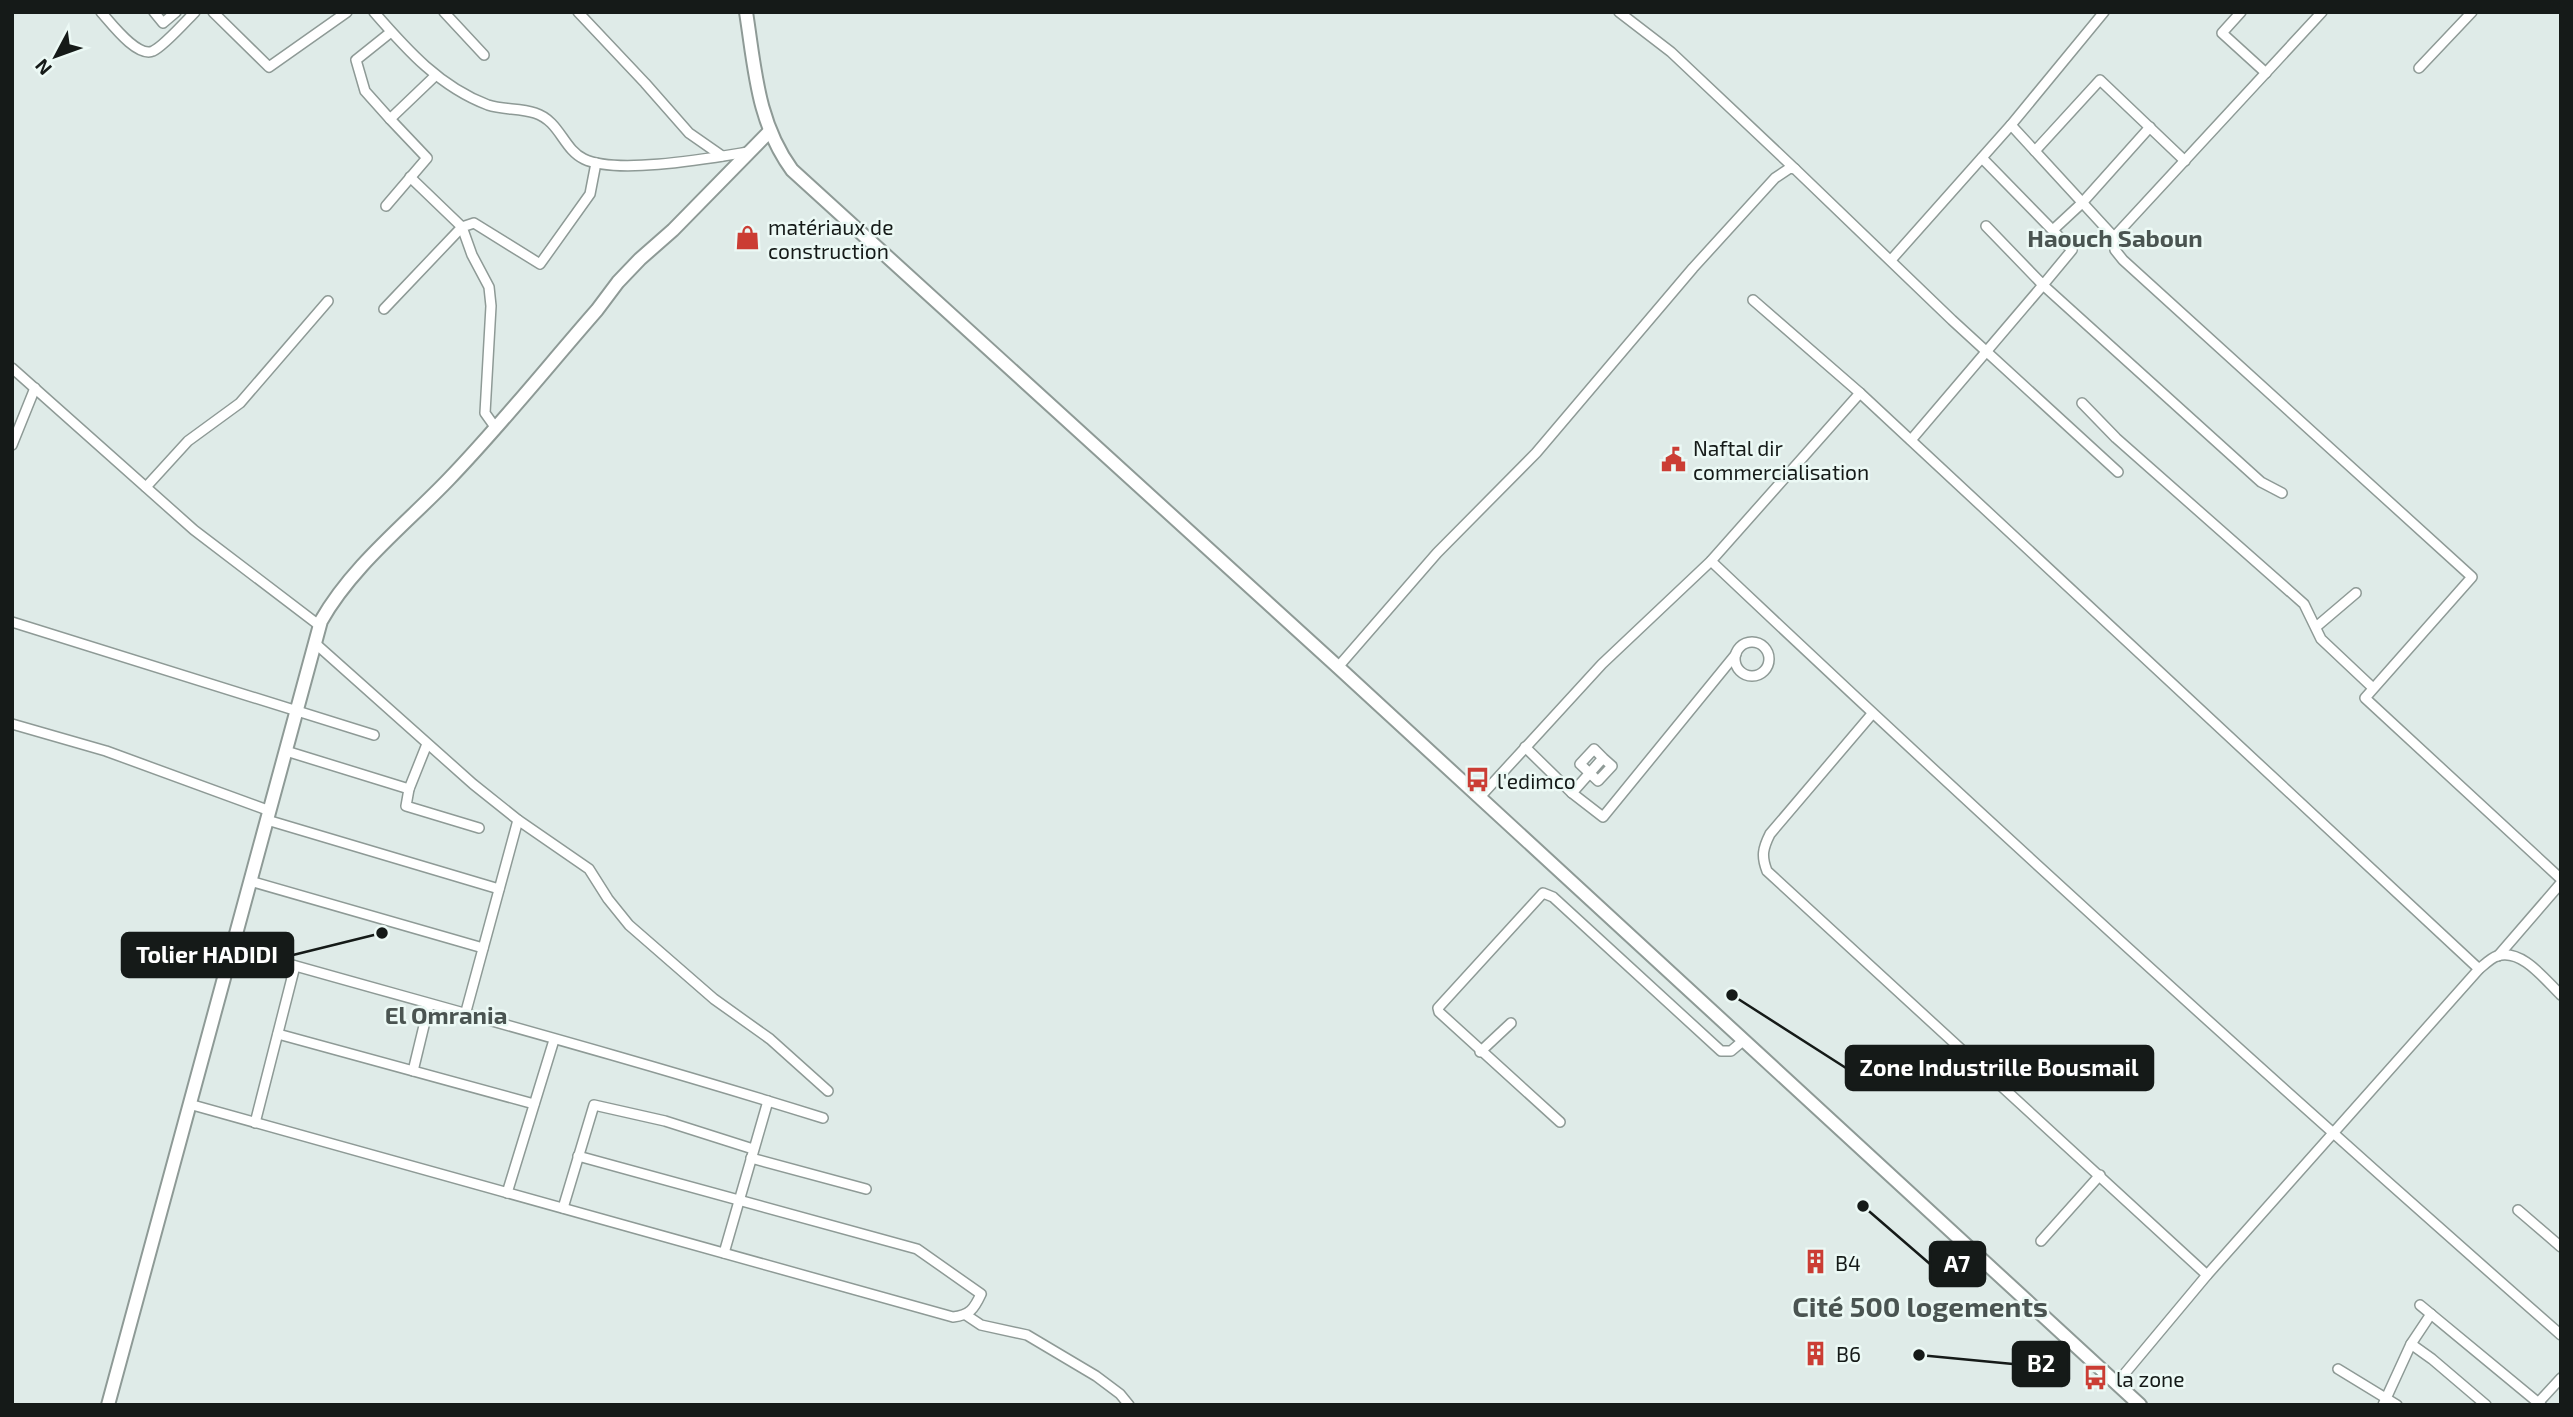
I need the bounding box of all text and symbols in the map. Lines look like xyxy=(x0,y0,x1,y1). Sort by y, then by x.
north arrow xyxy=(21,21,91,91)
text: N xyxy=(30,55,56,80)
place label: matériaux de construction xyxy=(768,214,893,263)
district label: Haouch Saboun xyxy=(2027,223,2203,252)
shop icon: matériaux de construction xyxy=(734,224,762,252)
place label: Naftal dir commercialisation xyxy=(1693,435,1869,484)
public building icon: Naftal dir commercialisation xyxy=(1659,445,1687,473)
bus stop icon: l'edimco xyxy=(1463,766,1491,794)
place label: l'edimco xyxy=(1497,768,1576,793)
callout: Tolier HADIDI xyxy=(122,933,293,977)
text: Tolier HADIDI xyxy=(136,940,278,968)
district label: El Omrania xyxy=(385,1000,507,1029)
callout: Zone Industrille Bousmail xyxy=(1846,1046,2153,1090)
text: Zone Industrille Bousmail xyxy=(1860,1053,2139,1081)
callout: A7 xyxy=(1930,1242,1985,1286)
building icon: B4 xyxy=(1801,1248,1829,1276)
text: A7 xyxy=(1944,1249,1970,1277)
place label: B4 xyxy=(1835,1250,1861,1275)
district label: Cité 500 logements xyxy=(1792,1289,2048,1323)
building icon: B6 xyxy=(1802,1339,1830,1367)
place label: B6 xyxy=(1836,1341,1861,1366)
callout: B2 xyxy=(2013,1342,2069,1386)
text: B2 xyxy=(2027,1349,2055,1377)
bus stop icon: la zone xyxy=(2082,1364,2110,1392)
place label: la zone xyxy=(2116,1366,2185,1391)

